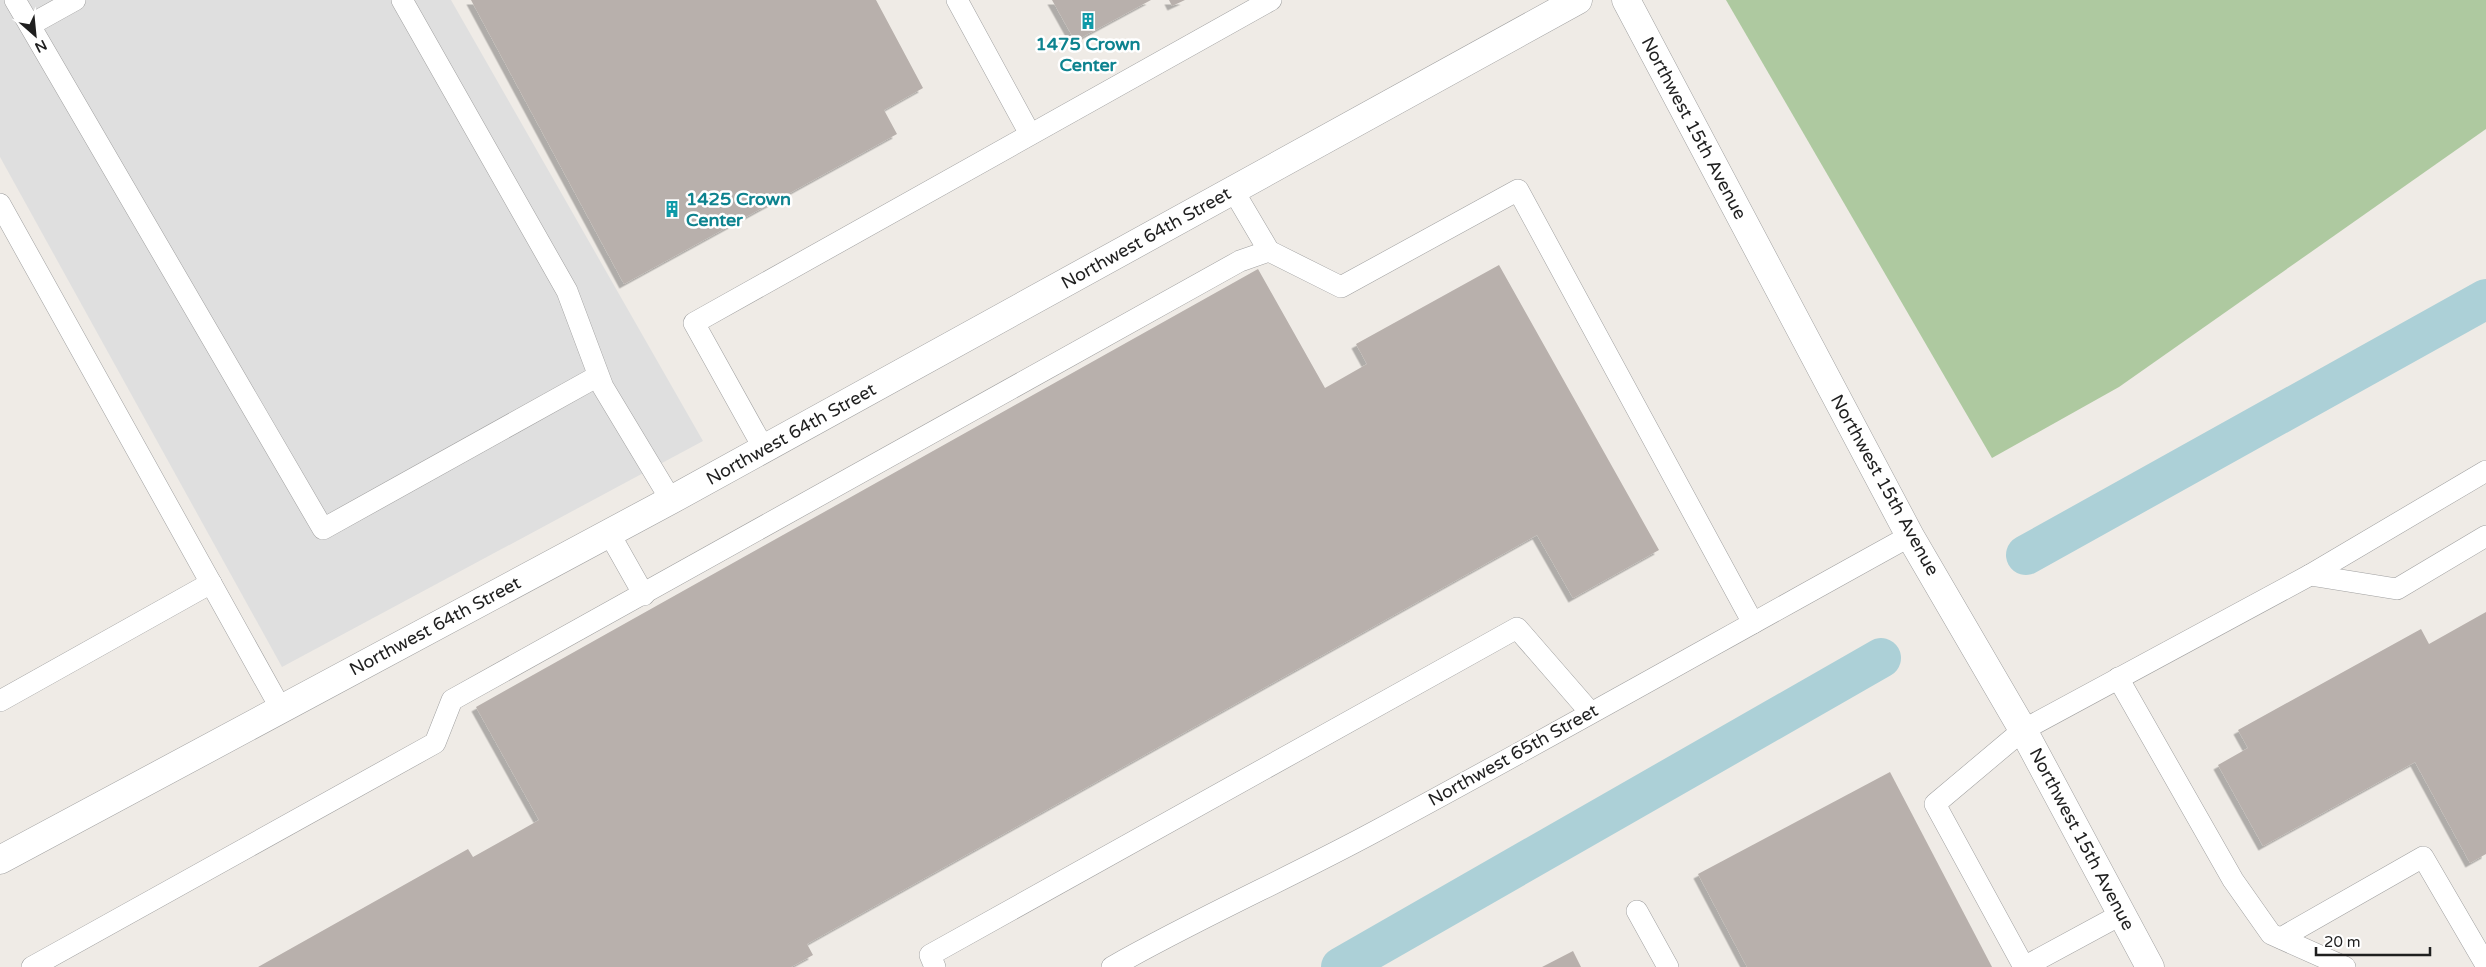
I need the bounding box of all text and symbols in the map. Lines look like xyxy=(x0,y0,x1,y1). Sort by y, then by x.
north arrow xyxy=(10,10,60,60)
building icon: 1475 Crown Center xyxy=(1078,11,1098,31)
place label: 1475 Crown Center xyxy=(1036,33,1140,76)
street label: Northwest 15th Avenue xyxy=(1636,33,1752,223)
text: N xyxy=(32,36,50,56)
street label: Northwest 64th Street xyxy=(1057,182,1235,294)
place label: 1425 Crown Center xyxy=(686,188,791,231)
building icon: 1425 Crown Center xyxy=(662,199,682,219)
street label: Northwest 64th Street xyxy=(702,378,880,490)
street label: Northwest 15th Avenue xyxy=(1826,391,1944,579)
street label: Northwest 64th Street xyxy=(346,571,524,680)
street label: Northwest 65th Street xyxy=(1424,699,1602,811)
street label: Northwest 15th Avenue xyxy=(2024,744,2140,934)
scale bar xyxy=(2316,924,2430,956)
text: 20 m xyxy=(2324,933,2361,951)

